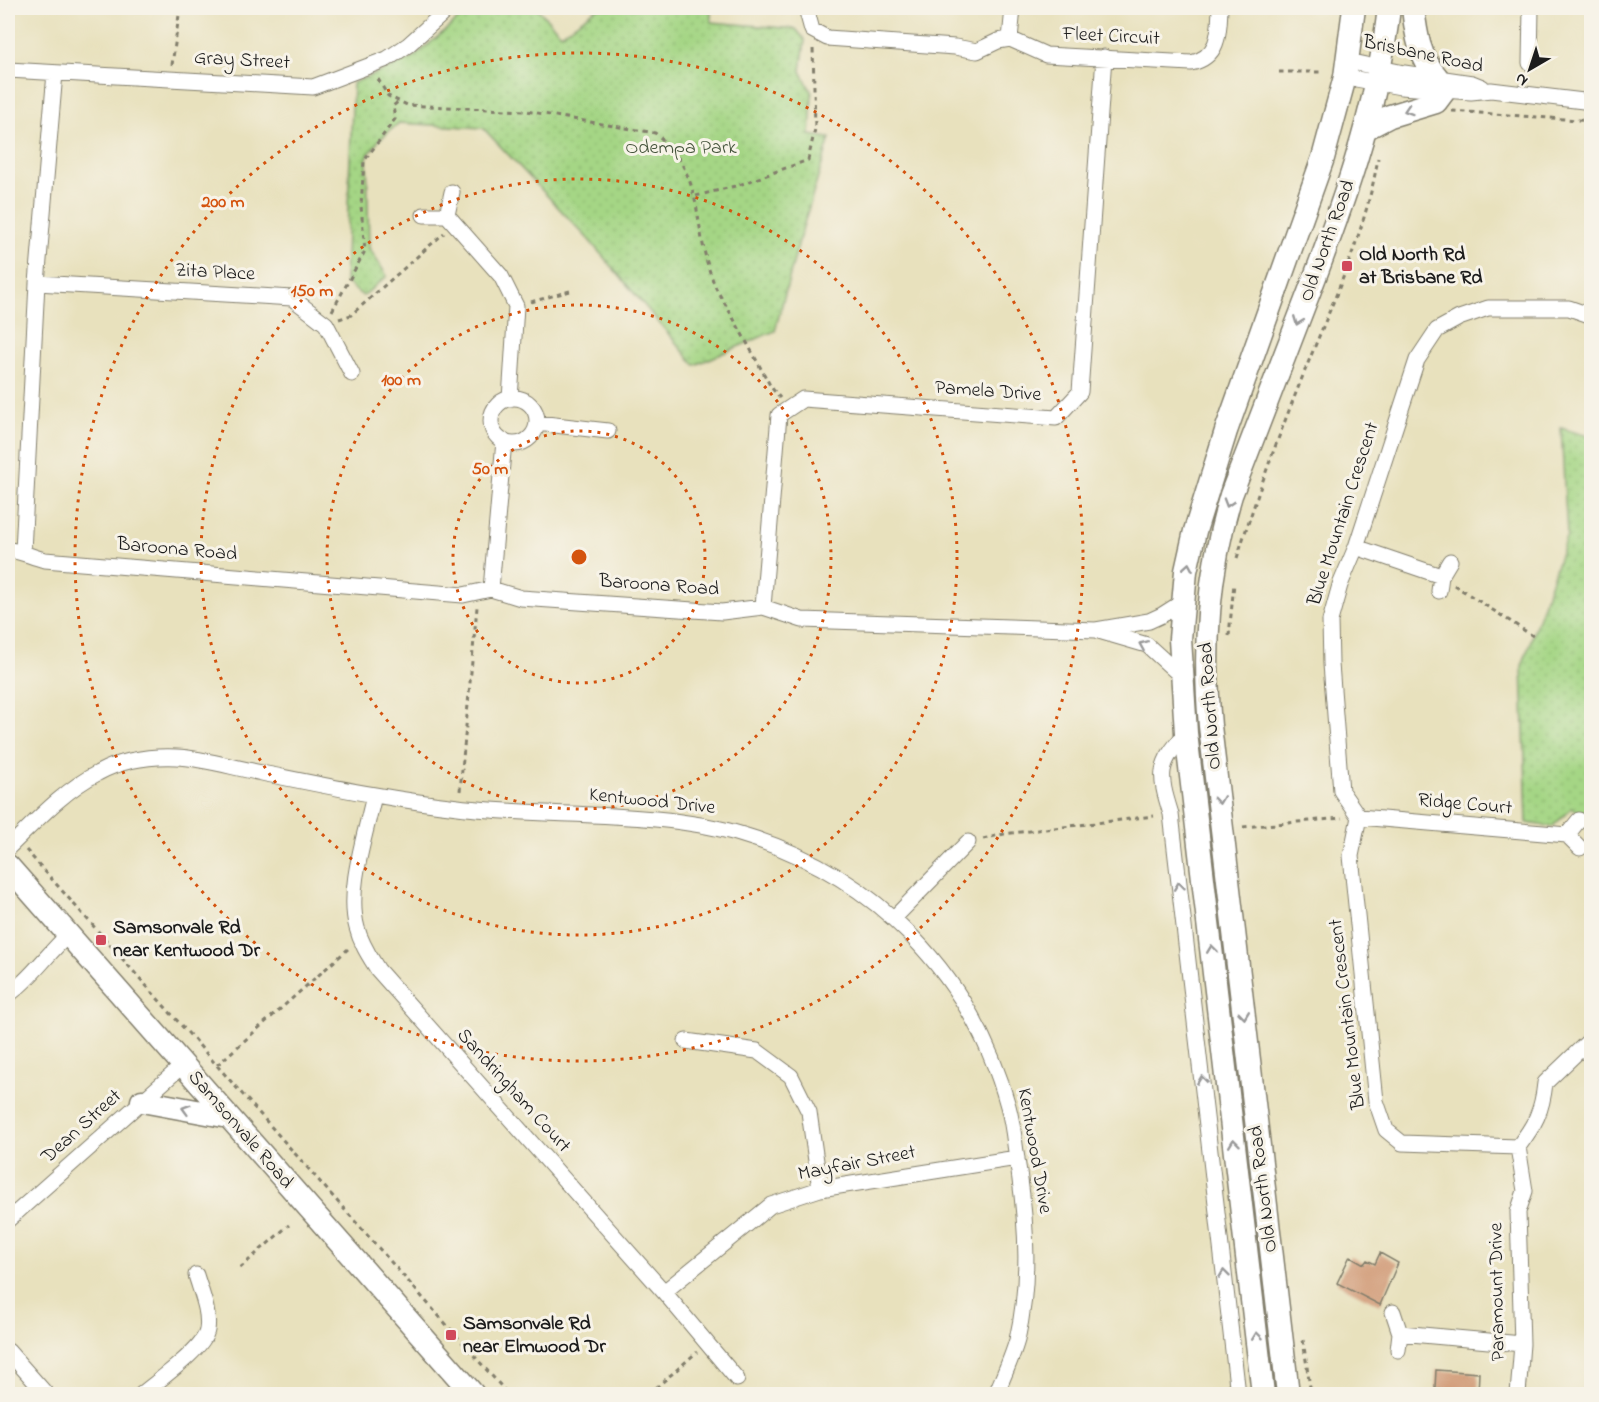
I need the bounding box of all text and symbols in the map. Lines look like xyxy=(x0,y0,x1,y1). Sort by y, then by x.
street label: Fleet Circuit xyxy=(1061,20,1161,54)
street label: Brisbane Road xyxy=(1359,28,1486,82)
north arrow xyxy=(1500,39,1560,99)
street label: Gray Street xyxy=(193,44,291,78)
text: N xyxy=(1510,66,1534,92)
one-way arrow xyxy=(1403,103,1414,115)
park label: Odempa Park xyxy=(625,134,737,163)
street label: Old North Road xyxy=(1293,176,1363,306)
text: 200 m xyxy=(201,190,245,216)
place label: Old North Rd at Brisbane Rd xyxy=(1359,241,1483,293)
street label: Zita Place xyxy=(174,256,256,290)
marker: Old North Rd at Brisbane Rd xyxy=(1340,259,1354,273)
text: 150 m xyxy=(291,279,333,305)
one-way arrow xyxy=(1293,315,1305,326)
text: 100 m xyxy=(381,368,421,394)
street label: Pamela Drive xyxy=(934,374,1042,410)
street label: Blue Mountain Crescent xyxy=(1300,418,1387,610)
text: 50 m xyxy=(472,457,508,483)
one-way arrow xyxy=(1223,497,1235,508)
street label: Baroona Road xyxy=(115,530,238,570)
centre of rings xyxy=(569,547,589,567)
one-way arrow xyxy=(1181,562,1193,572)
street label: Baroona Road xyxy=(597,567,720,605)
one-way arrow xyxy=(1138,640,1149,652)
street label: Old North Road xyxy=(1192,641,1230,771)
street label: Kentwood Drive xyxy=(587,781,717,823)
street label: Ridge Court xyxy=(1417,786,1514,825)
one-way arrow xyxy=(1213,796,1225,805)
one-way arrow xyxy=(1173,882,1186,891)
place label: Samsonvale Rd near Kentwood Dr xyxy=(113,914,261,966)
street label: Blue Mountain Crescent xyxy=(1322,917,1374,1112)
marker: Samsonvale Rd near Kentwood Dr xyxy=(94,933,108,947)
one-way arrow xyxy=(1206,944,1218,954)
one-way arrow xyxy=(1237,1010,1250,1019)
street label: Sandringham Court xyxy=(448,1022,577,1161)
street label: Samsonvale Road xyxy=(180,1064,300,1196)
one-way arrow xyxy=(1196,1076,1209,1085)
street label: Dean Street xyxy=(35,1083,129,1172)
street label: Kentwood Drive xyxy=(1009,1086,1059,1216)
one-way arrow xyxy=(181,1104,192,1116)
street label: Old North Road xyxy=(1242,1124,1286,1254)
street label: Mayfair Street xyxy=(796,1138,919,1190)
one-way arrow xyxy=(1228,1138,1241,1147)
street label: Paramount Drive xyxy=(1482,1222,1514,1362)
one-way arrow xyxy=(1218,1269,1231,1278)
place label: Samsonvale Rd near Elmwood Dr xyxy=(463,1310,606,1362)
marker: Samsonvale Rd near Elmwood Dr xyxy=(444,1328,458,1342)
one-way arrow xyxy=(1251,1332,1263,1341)

